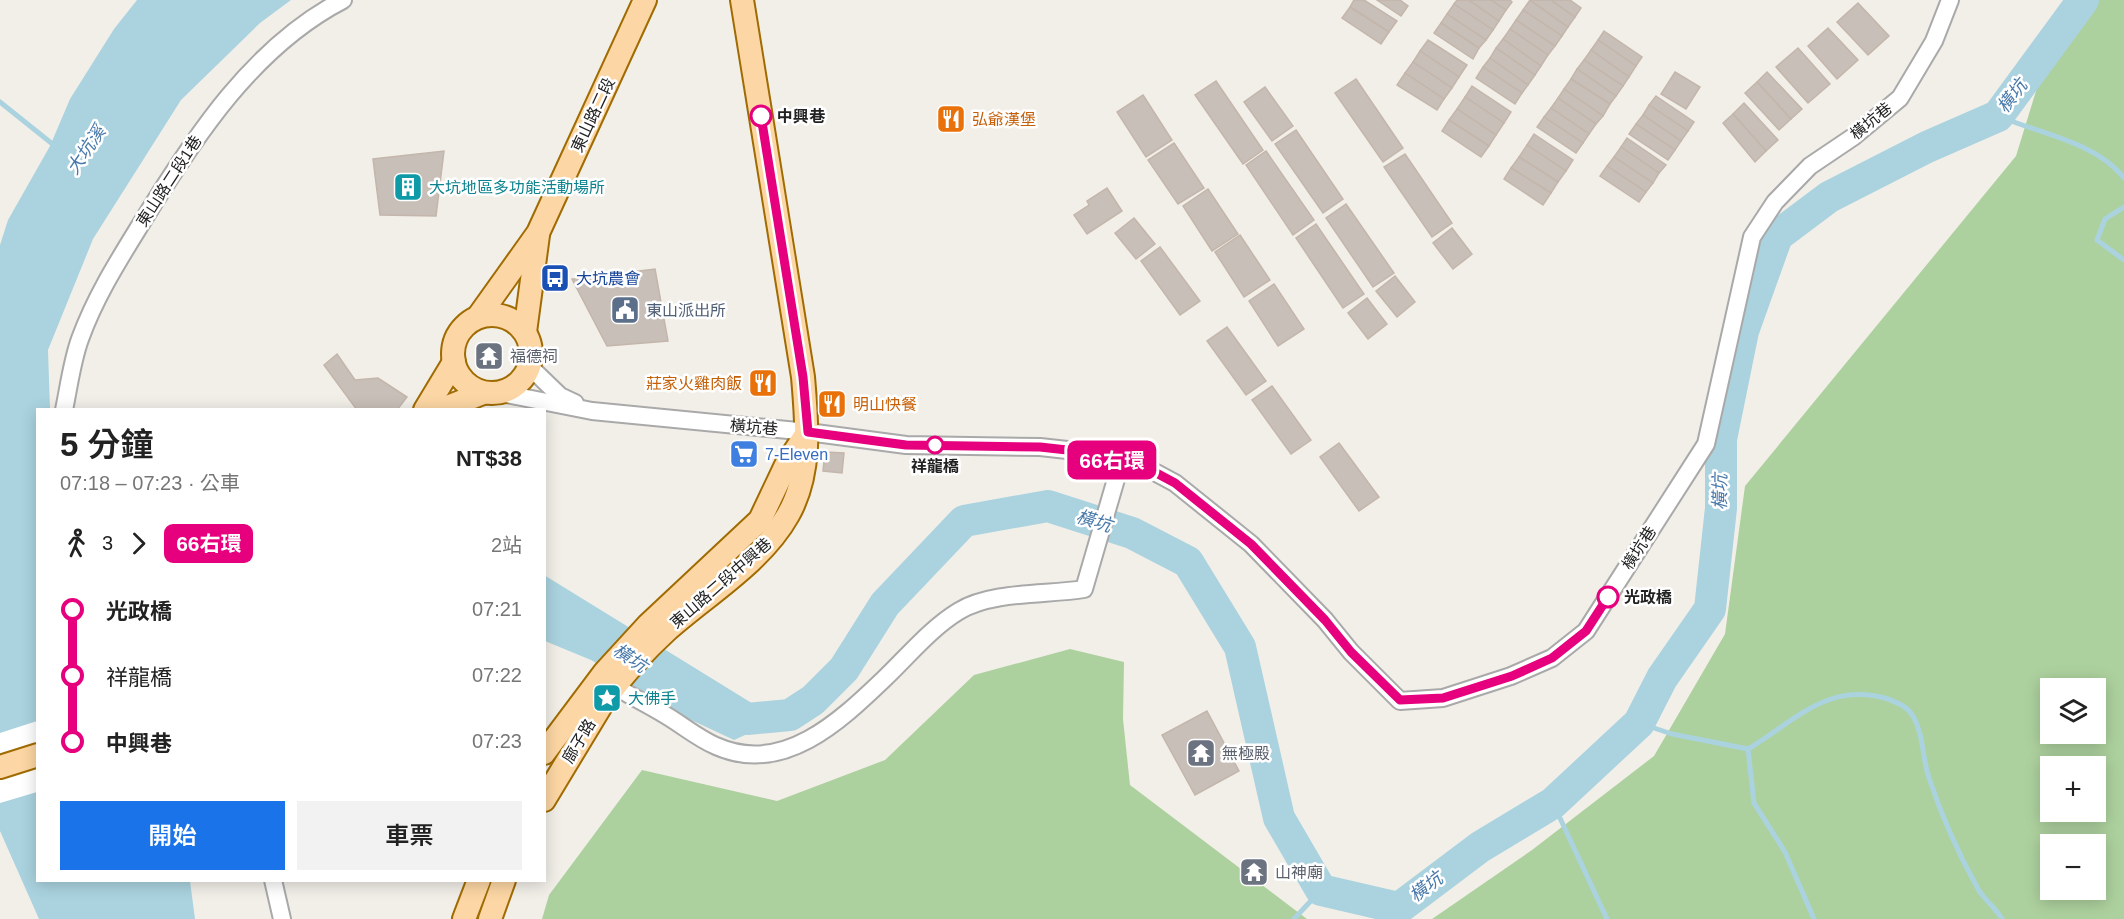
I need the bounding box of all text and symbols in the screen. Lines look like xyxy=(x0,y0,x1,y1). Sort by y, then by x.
water label: 橫坑 xyxy=(1993,73,2033,116)
street label: 東山路二段 xyxy=(568,75,618,155)
street label: 橫坑巷 xyxy=(1847,99,1895,143)
restaurant icon: 弘爺漢堡 xyxy=(935,103,967,135)
marker: 中興巷 xyxy=(750,105,772,127)
place label: 中興巷 xyxy=(777,108,826,125)
place label: 弘爺漢堡 xyxy=(972,111,1036,128)
water label: 大坑溪 xyxy=(63,120,111,178)
street label: 東山路二段1巷 xyxy=(133,132,205,230)
building icon: 大坑地區多功能活動場所 xyxy=(392,171,424,203)
place label: 大坑地區多功能活動場所 xyxy=(429,179,605,196)
bus stop icon: 大坑農會 xyxy=(539,262,571,294)
place label: 大坑農會 xyxy=(576,270,640,287)
public building icon: 東山派出所 xyxy=(609,294,641,326)
place label: 東山派出所 xyxy=(646,302,726,319)
temple icon: 福德祠 xyxy=(473,340,505,372)
place label: 福德祠 xyxy=(510,348,558,365)
restaurant icon: 莊家火雞肉飯 xyxy=(747,367,779,399)
place label: 莊家火雞肉飯 xyxy=(646,374,742,392)
restaurant icon: 明山快餐 xyxy=(816,388,848,420)
place label: 明山快餐 xyxy=(853,396,917,413)
street label: 橫坑巷 xyxy=(729,416,779,438)
text: 5 分鐘 xyxy=(60,426,154,463)
marker: 祥龍橋 xyxy=(926,436,944,454)
supermarket icon: 7-Eleven xyxy=(728,438,760,470)
line badge: 66右環 xyxy=(1070,440,1154,480)
text: NT$38 xyxy=(456,446,522,471)
place label: 7-Eleven xyxy=(765,446,828,463)
text: 66右環 xyxy=(1079,449,1145,472)
place label: 祥龍橋 xyxy=(911,457,959,475)
water label: 橫坑 xyxy=(1710,471,1730,510)
text: 07:18 – 07:23 · 公車 xyxy=(60,472,240,494)
water label: 橫坑 xyxy=(1074,506,1117,537)
street label: 橫坑巷 xyxy=(1619,523,1659,573)
icon: walk xyxy=(60,527,93,560)
icon: forward xyxy=(122,527,155,560)
text: 3 xyxy=(102,532,113,554)
text: 66右環 xyxy=(176,532,241,555)
text: 2站 xyxy=(491,534,522,556)
street label: 東山路二段中興巷 xyxy=(667,535,775,631)
marker: 光政橋 xyxy=(1597,586,1619,608)
place label: 光政橋 xyxy=(1624,589,1672,606)
text: 07:21 xyxy=(472,598,522,620)
text: 光政橋 xyxy=(106,599,172,624)
water label: 橫坑 xyxy=(609,640,653,678)
text: 07:22 xyxy=(472,664,522,686)
text: 祥龍橋 xyxy=(106,665,172,690)
map controls xyxy=(2040,678,2106,900)
button: layers xyxy=(2040,678,2106,744)
place icon: 大佛手 xyxy=(591,682,623,714)
place label: 大佛手 xyxy=(628,690,676,707)
street label: 廍子路 xyxy=(559,716,599,766)
text: 07:23 xyxy=(472,730,522,752)
text: 中興巷 xyxy=(106,731,172,756)
temple icon: 無極殿 xyxy=(1185,737,1217,769)
place label: 無極殿 xyxy=(1222,745,1270,762)
button: + xyxy=(2040,756,2106,822)
button: 開始 xyxy=(60,801,285,870)
button: 車票 xyxy=(297,801,522,870)
button: − xyxy=(2040,834,2106,900)
temple icon: 山神廟 xyxy=(1238,856,1270,888)
place label: 山神廟 xyxy=(1275,864,1323,881)
water label: 橫坑 xyxy=(1406,866,1449,906)

